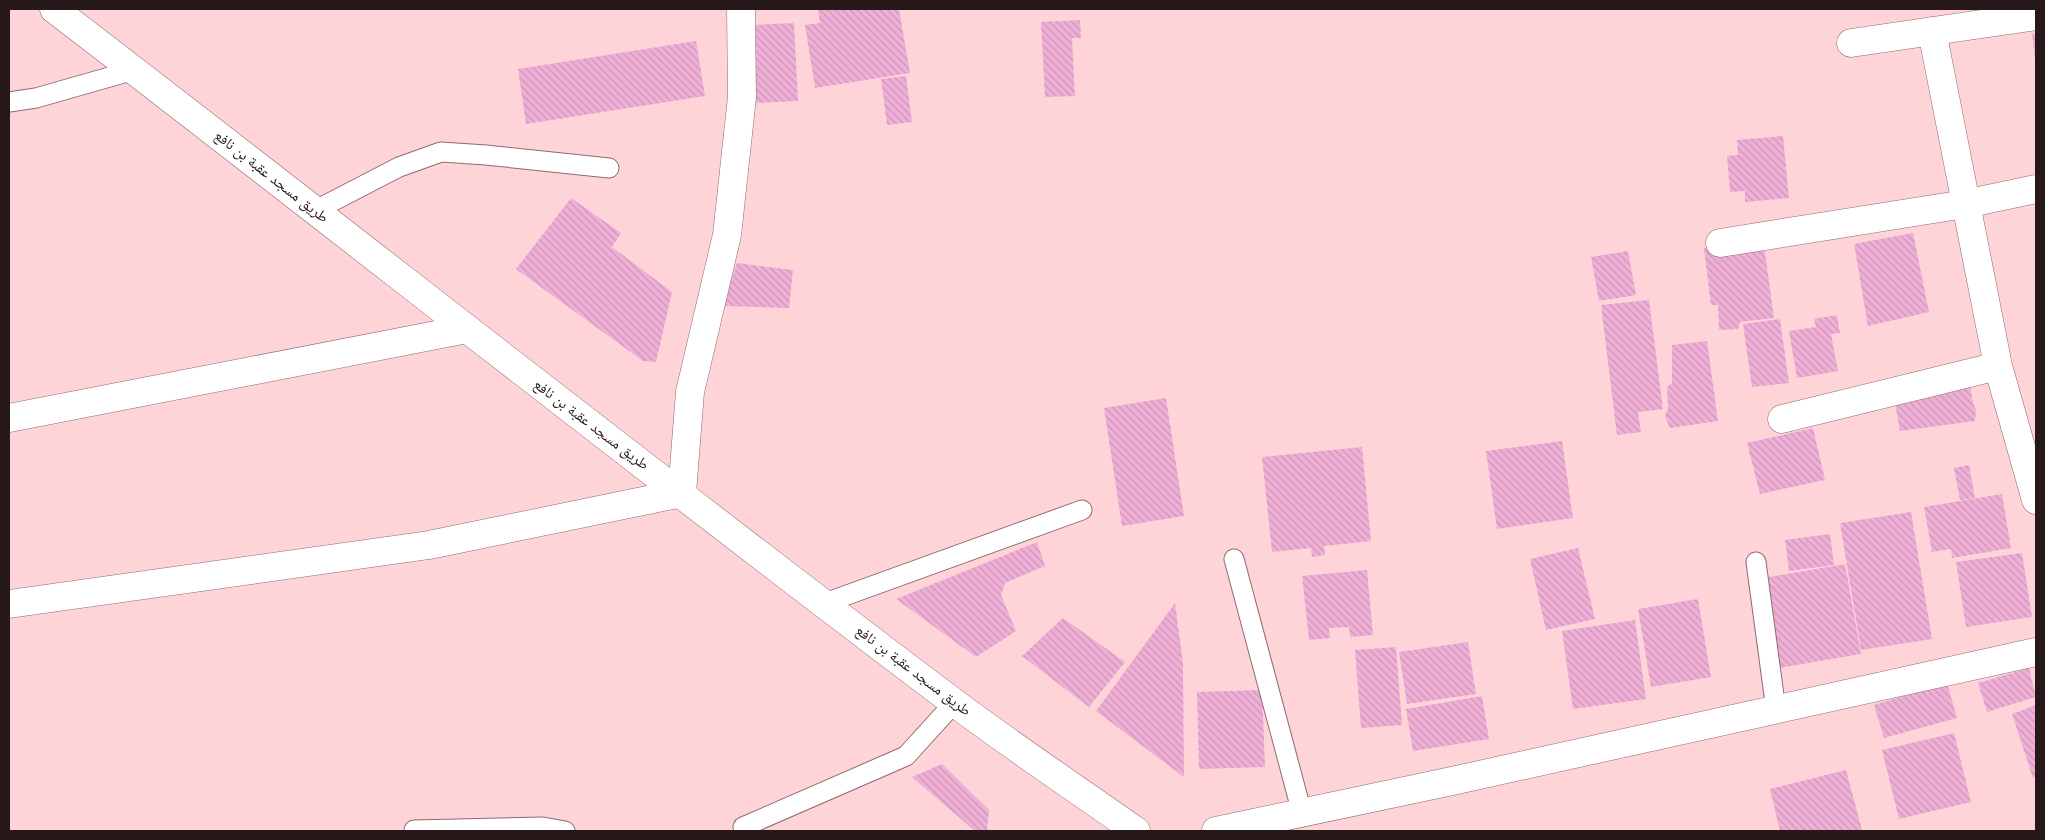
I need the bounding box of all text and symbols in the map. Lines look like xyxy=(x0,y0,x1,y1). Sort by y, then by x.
street label: طريق مسجد عقبة بن نافع xyxy=(210,125,333,227)
street label: طريق مسجد عقبة بن نافع xyxy=(530,374,654,475)
street label: طريق مسجد عقبة بن نافع xyxy=(852,620,976,721)

